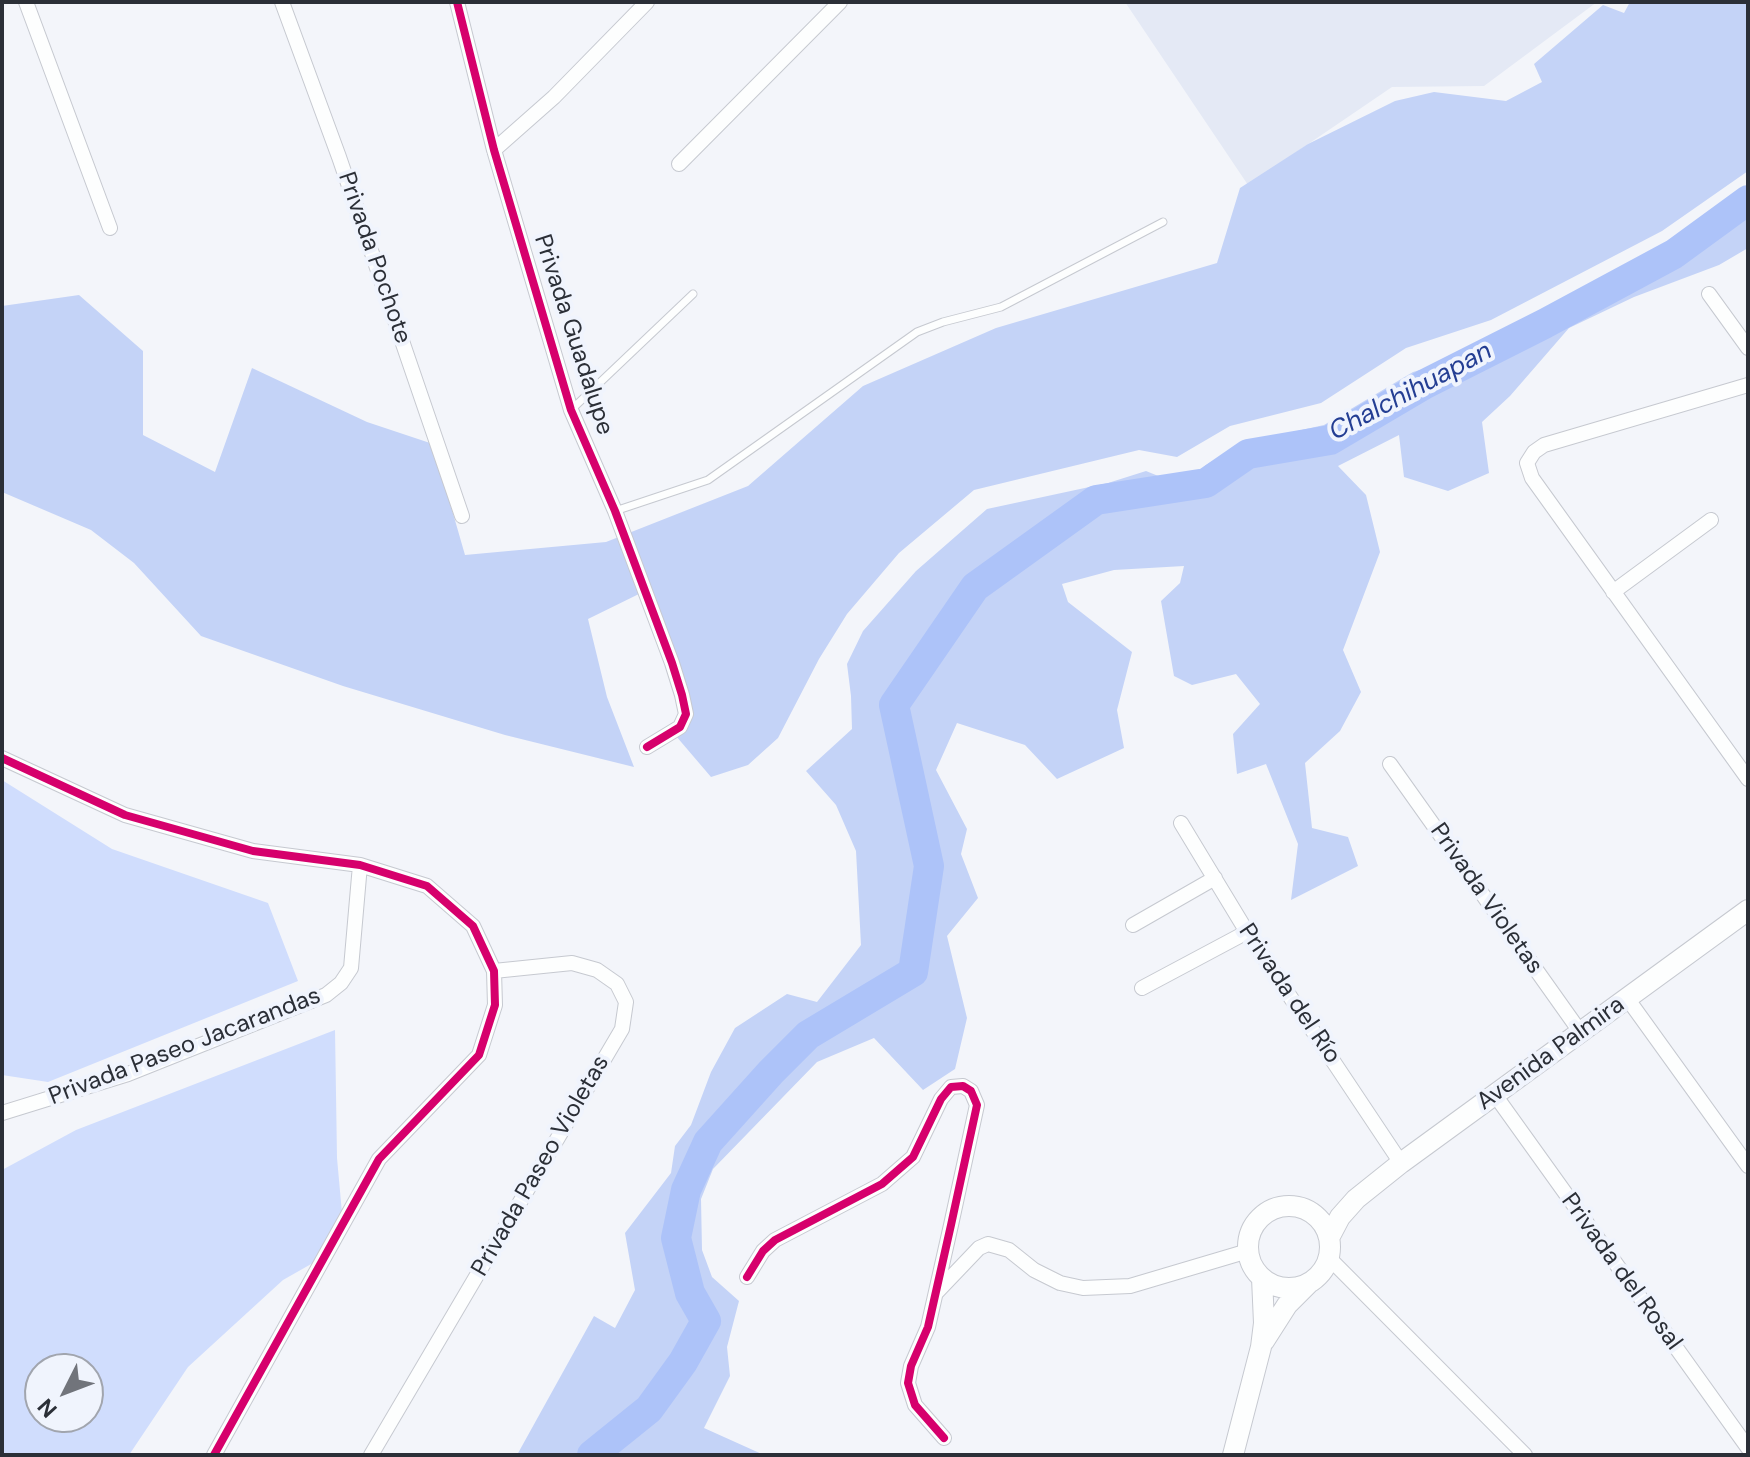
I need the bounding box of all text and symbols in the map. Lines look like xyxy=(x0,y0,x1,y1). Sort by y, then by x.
street label: Privada Pochote xyxy=(331,168,417,348)
street label: Privada Guadalupe xyxy=(527,231,619,439)
water label: Chalchihuapan xyxy=(1324,336,1498,448)
street label: Privada Violetas xyxy=(1423,818,1549,980)
street label: Privada del Río xyxy=(1232,919,1346,1069)
street label: Privada Paseo Jacarandas xyxy=(45,982,325,1112)
street label: Avenida Palmira xyxy=(1472,991,1630,1117)
street label: Privada Paseo Violetas xyxy=(466,1051,616,1281)
street label: Privada del Rosal xyxy=(1554,1188,1688,1356)
north arrow xyxy=(24,1353,104,1433)
text: N xyxy=(31,1392,63,1424)

